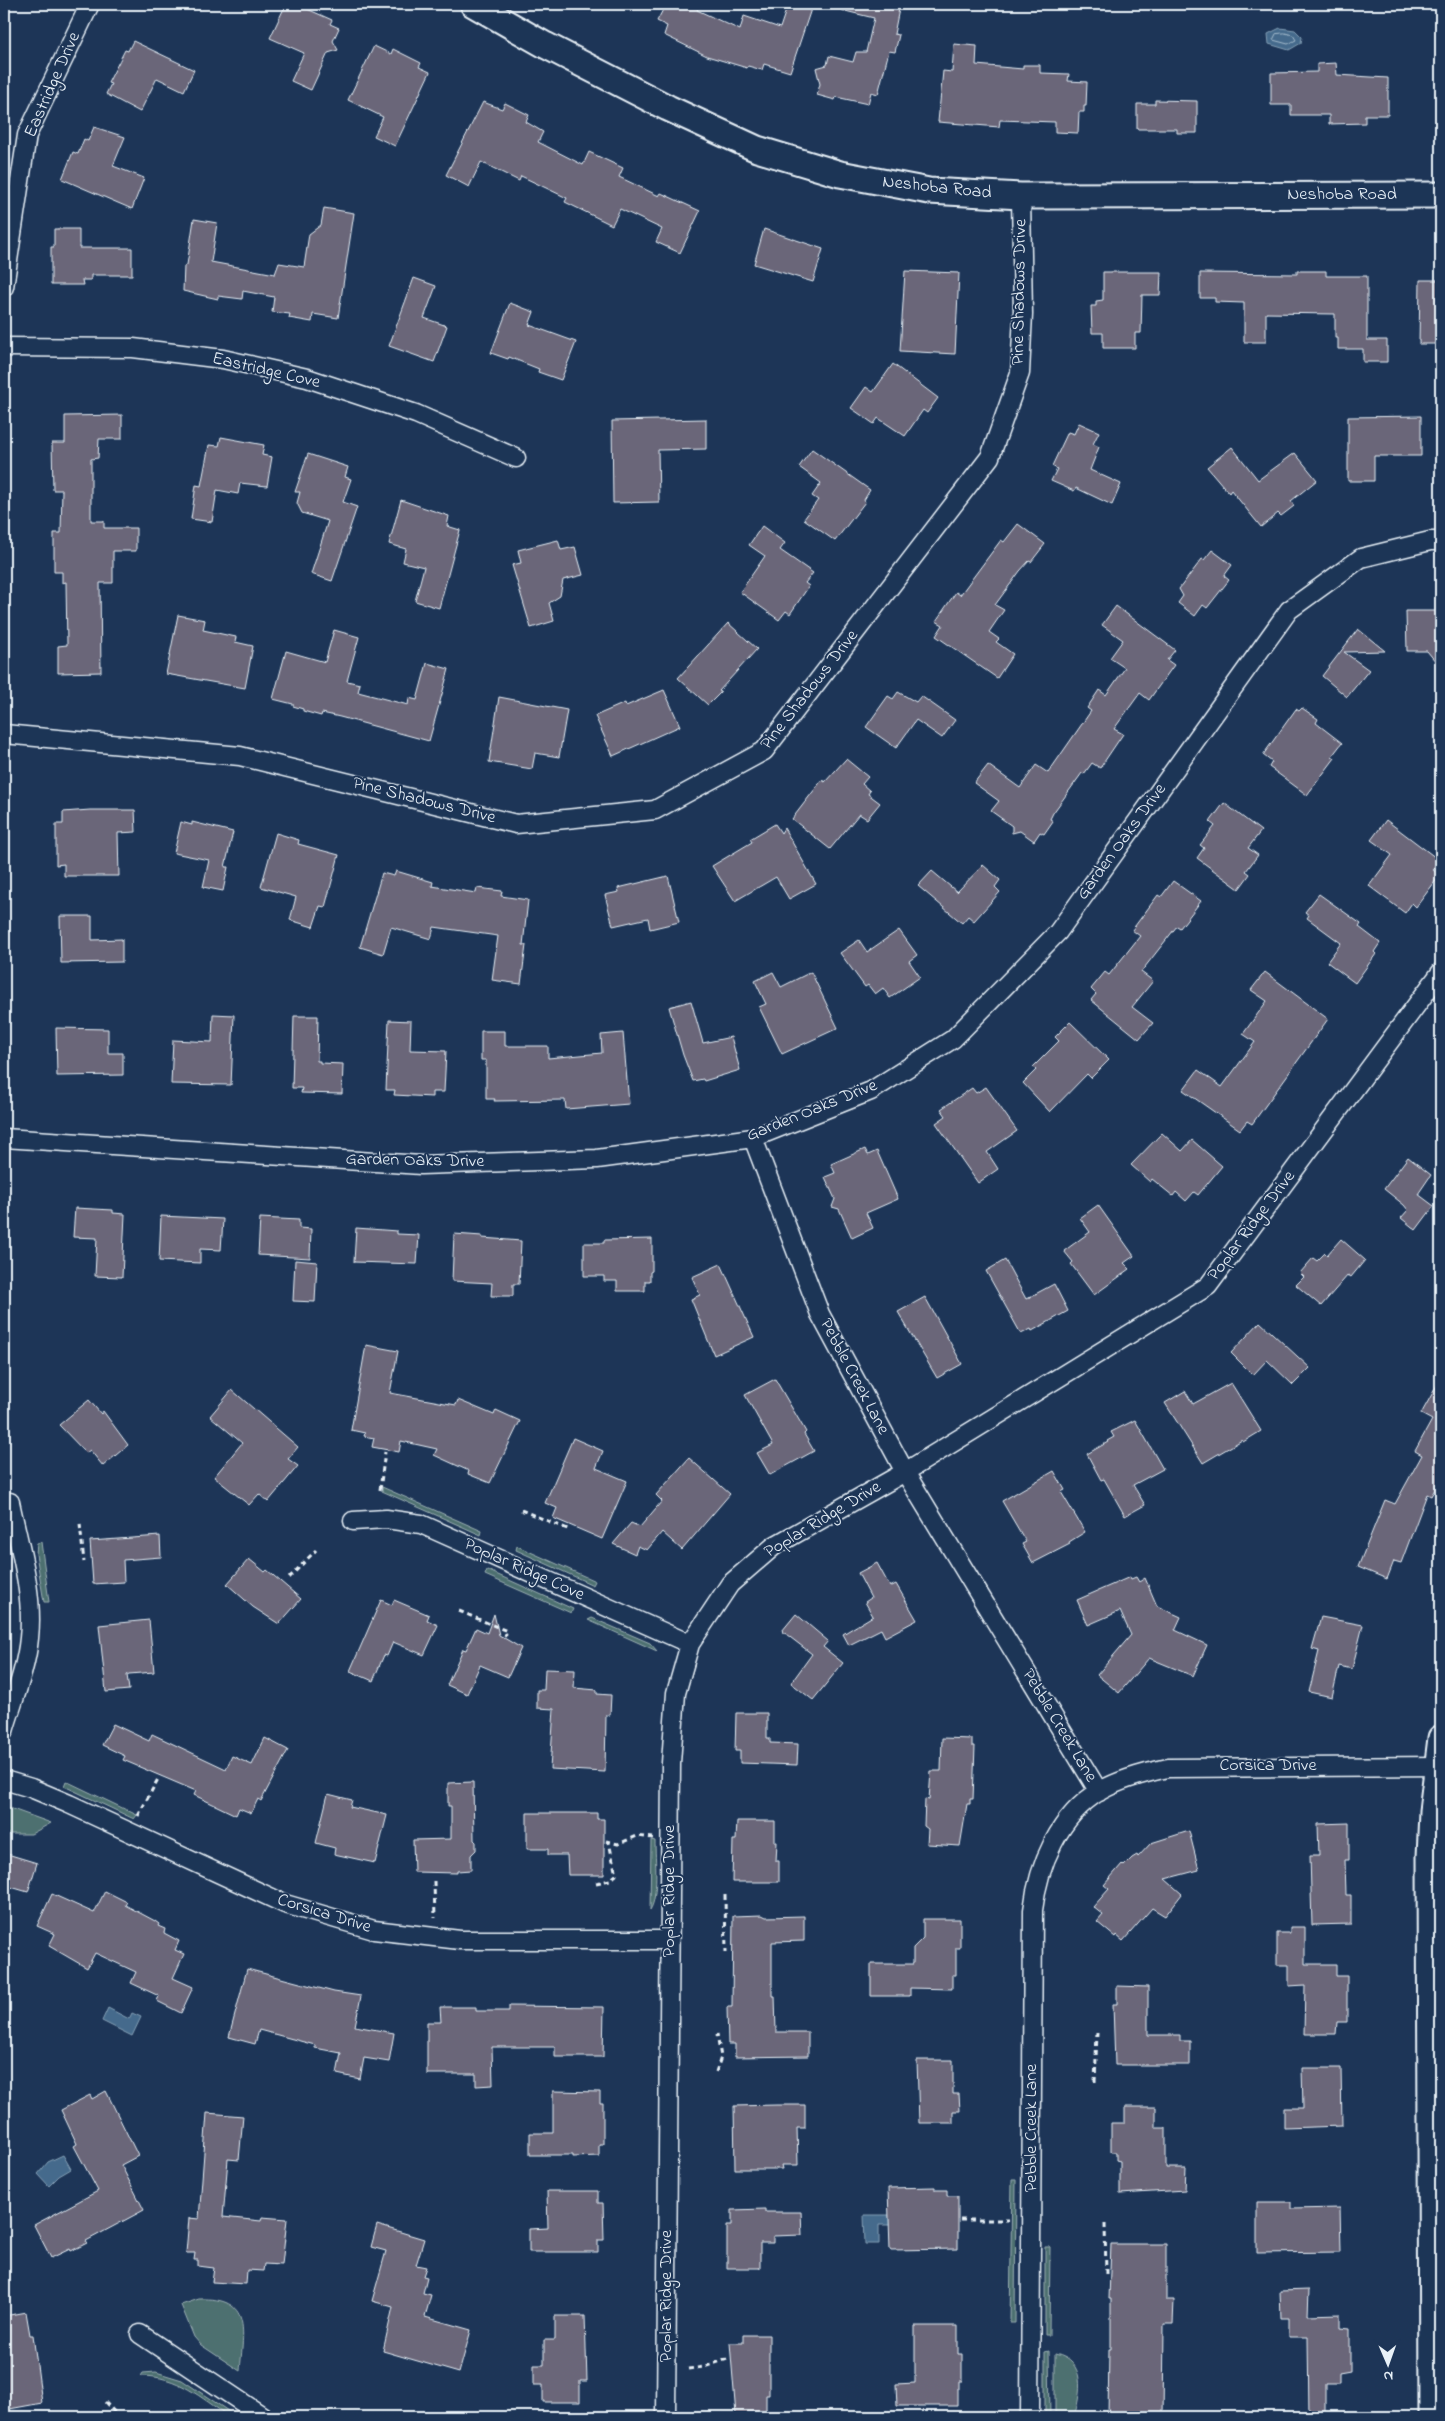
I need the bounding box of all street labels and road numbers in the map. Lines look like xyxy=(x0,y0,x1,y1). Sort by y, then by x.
street label: Eastridge Drive xyxy=(18,27,89,142)
street label: Neshoba Road xyxy=(881,169,993,207)
street label: Neshoba Road xyxy=(1287,182,1397,208)
street label: Pine Shadows Drive xyxy=(1006,218,1034,365)
street label: Eastridge Cove xyxy=(209,346,324,397)
street label: Pine Shadows Drive xyxy=(755,624,866,756)
street label: Pine Shadows Drive xyxy=(350,771,499,832)
street label: Garden Oaks Drive xyxy=(1071,777,1174,906)
street label: Garden Oaks Drive xyxy=(743,1073,882,1149)
street label: Garden Oaks Drive xyxy=(345,1147,486,1175)
street label: Poplar Ridge Drive xyxy=(1202,1165,1304,1287)
street label: Pebble Creek Lane xyxy=(812,1314,896,1441)
street label: Poplar Ridge Drive xyxy=(760,1474,888,1566)
street label: Poplar Ridge Cove xyxy=(459,1532,589,1610)
street label: Pebble Creek Lane xyxy=(1015,1664,1104,1788)
street label: Corsica Drive xyxy=(1219,1753,1317,1779)
street label: Poplar Ridge Drive xyxy=(657,1824,684,1957)
street label: Corsica Drive xyxy=(274,1887,375,1941)
street label: Pebble Creek Lane xyxy=(1019,2063,1045,2192)
street label: Poplar Ridge Drive xyxy=(654,2229,681,2362)

